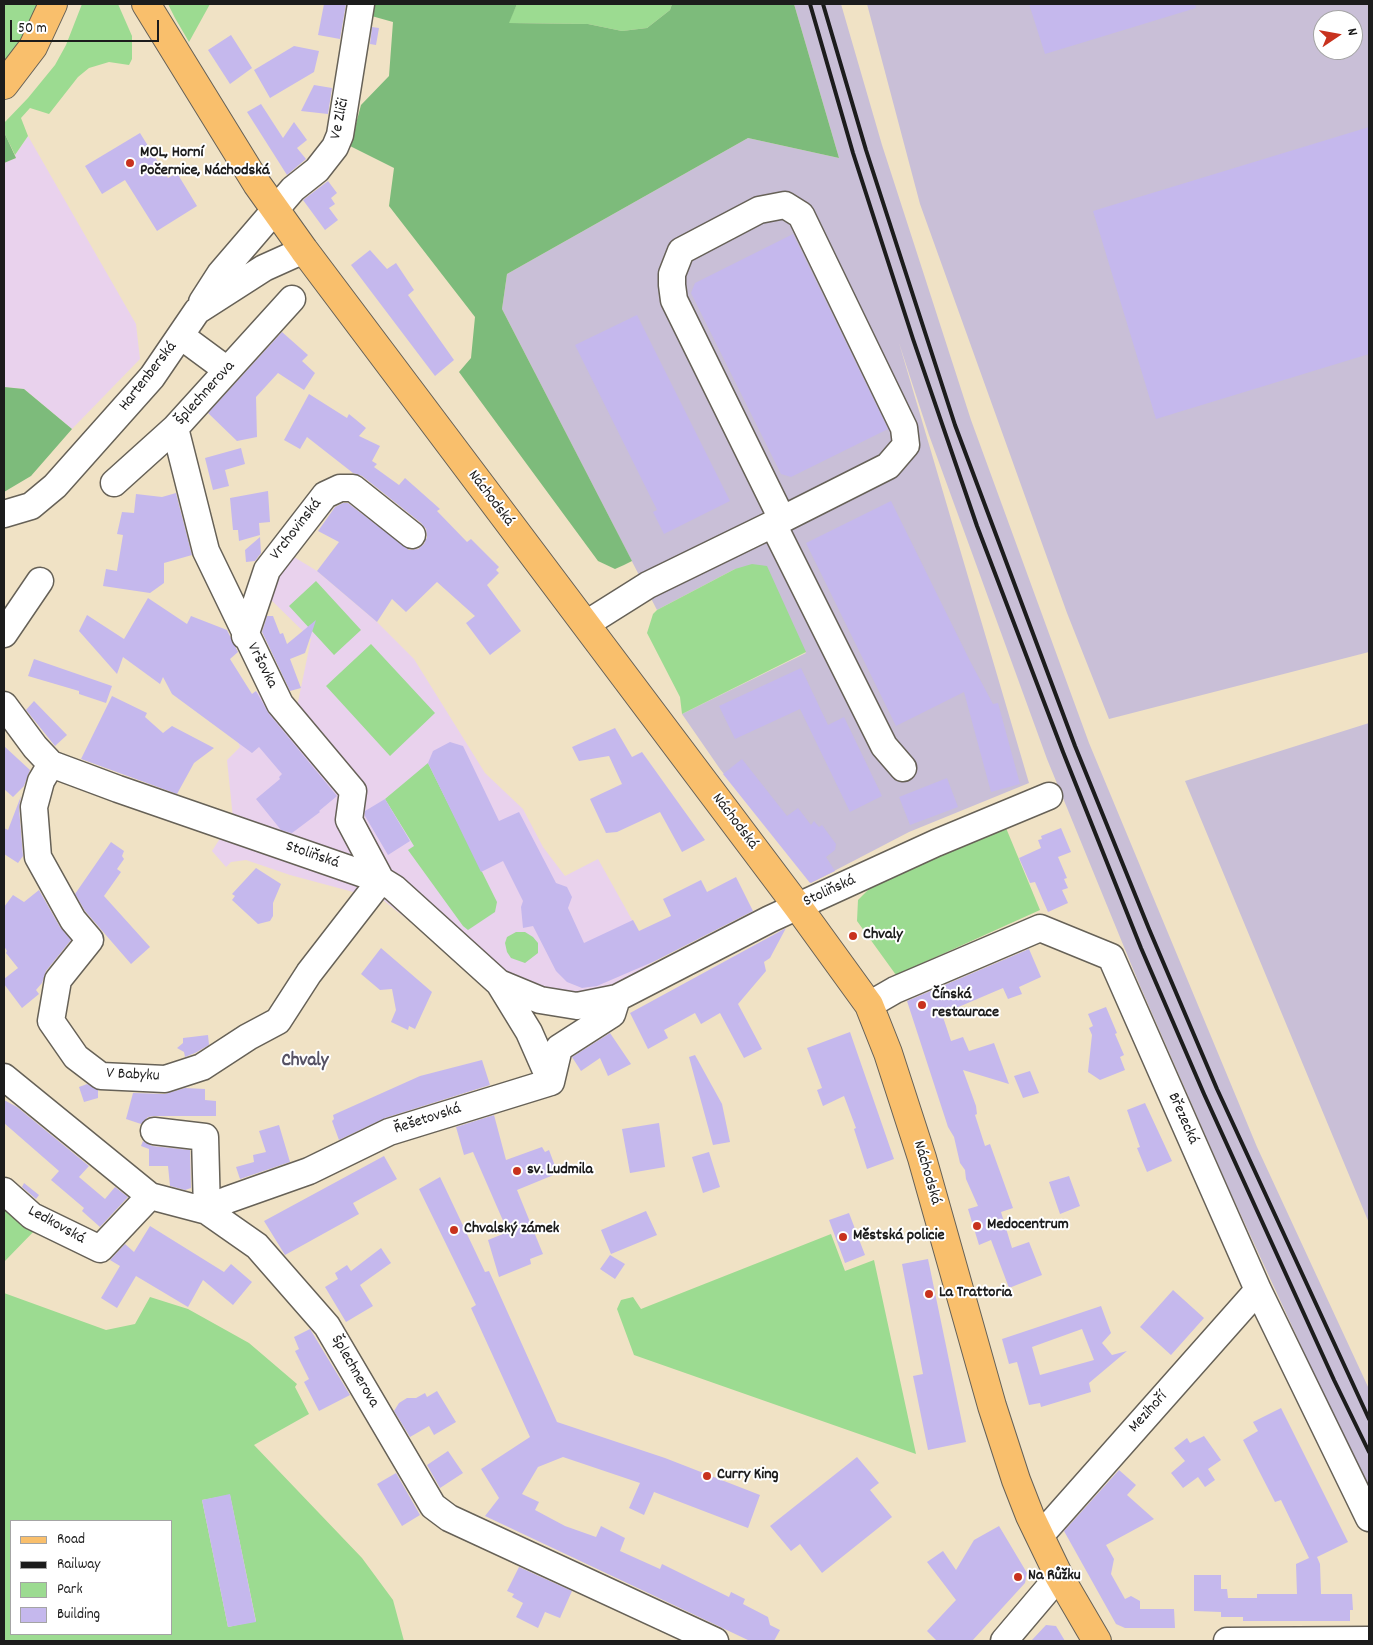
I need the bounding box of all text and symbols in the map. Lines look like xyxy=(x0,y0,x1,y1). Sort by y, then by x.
scale bar xyxy=(12,10,161,42)
north arrow xyxy=(1313,10,1363,60)
text: 50 m xyxy=(18,18,47,40)
text: N xyxy=(1341,27,1362,38)
street label: Ve Zliči xyxy=(327,97,355,141)
place label: MOL, Horní Počernice, Náchodská xyxy=(140,144,270,182)
marker: MOL, Horní Počernice, Náchodská xyxy=(124,157,136,169)
street label: Hartenberská xyxy=(116,338,182,416)
street label: Šplechnerova xyxy=(172,358,240,430)
street label: Náchodská xyxy=(463,467,517,531)
street label: Vrchovinská xyxy=(267,495,327,565)
street label: Vršovka xyxy=(241,640,281,692)
street label: Náchodská xyxy=(707,790,761,854)
street label: Stoliňská xyxy=(283,838,341,874)
street label: Stoliňská xyxy=(801,872,859,912)
place label: Chvaly xyxy=(863,926,903,946)
marker: Chvaly xyxy=(847,930,859,942)
place label: Čínská restaurace xyxy=(932,986,999,1024)
marker: Čínská restaurace xyxy=(916,999,928,1011)
district label: Chvaly xyxy=(281,1051,329,1073)
street label: V Babyku xyxy=(106,1065,160,1087)
street label: Březecká xyxy=(1162,1090,1202,1148)
street label: Řešetovská xyxy=(392,1100,464,1140)
street label: Náchodská xyxy=(908,1139,944,1207)
place label: sv. Ludmila xyxy=(527,1161,593,1181)
marker: sv. Ludmila xyxy=(511,1165,523,1177)
street label: Ledkovská xyxy=(24,1202,88,1250)
place label: Medocentrum xyxy=(987,1216,1069,1236)
place label: Chvalský zámek xyxy=(464,1220,559,1240)
marker: Medocentrum xyxy=(971,1220,983,1232)
marker: Chvalský zámek xyxy=(448,1224,460,1236)
place label: Městská policie xyxy=(853,1227,944,1247)
marker: Městská policie xyxy=(837,1231,849,1243)
place label: La Trattoria xyxy=(939,1284,1012,1304)
marker: La Trattoria xyxy=(923,1288,935,1300)
street label: Šplechnerova xyxy=(326,1332,382,1412)
street label: Mezihoří xyxy=(1126,1388,1172,1438)
place label: Curry King xyxy=(717,1466,779,1486)
marker: Curry King xyxy=(701,1470,713,1482)
legend xyxy=(10,1520,172,1635)
text: Road xyxy=(57,1529,85,1551)
text: Railway xyxy=(57,1554,100,1576)
place label: Na Růžku xyxy=(1028,1567,1081,1587)
marker: Na Růžku xyxy=(1012,1571,1024,1583)
text: Park xyxy=(57,1579,83,1601)
text: Building xyxy=(57,1604,100,1626)

